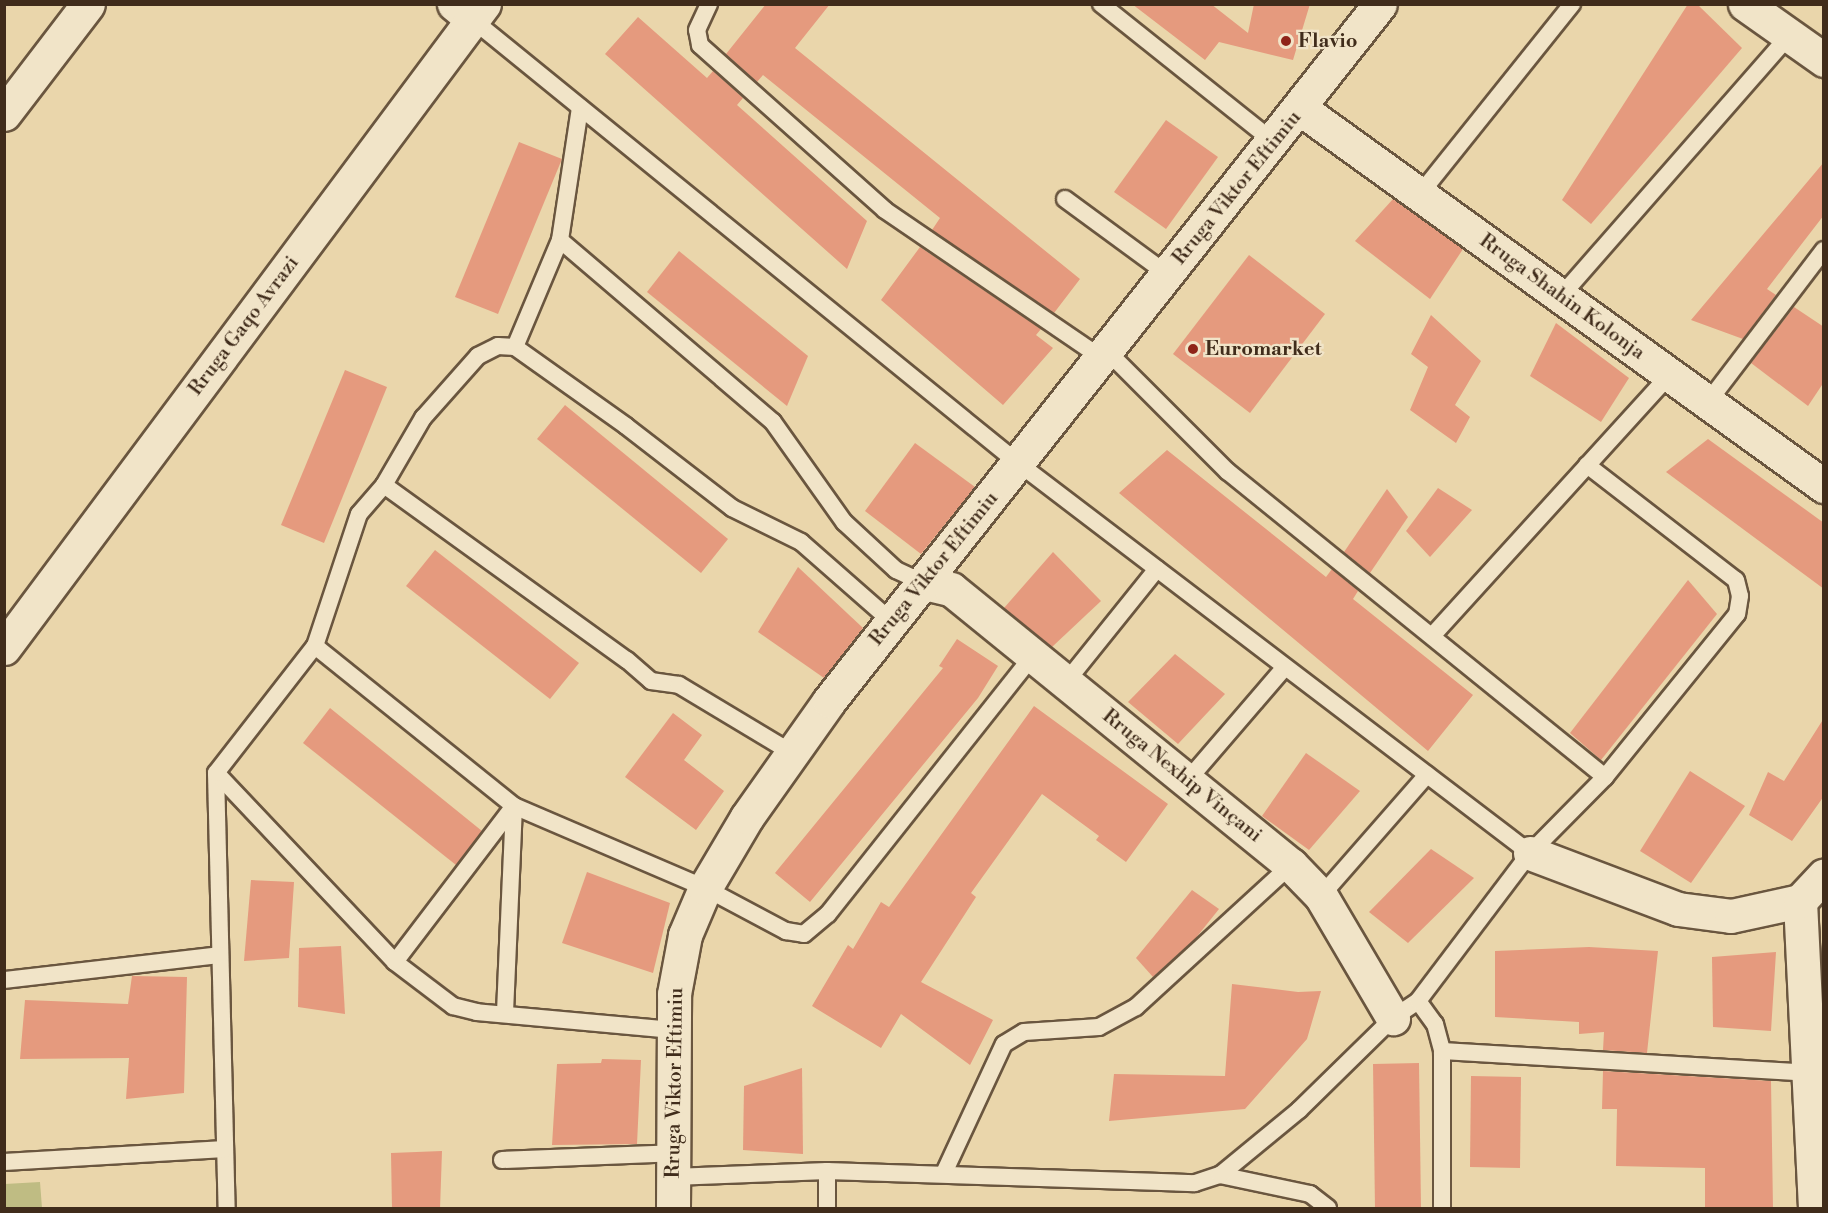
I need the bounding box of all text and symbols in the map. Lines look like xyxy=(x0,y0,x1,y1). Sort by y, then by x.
place label: Flavio xyxy=(1298,29,1357,53)
marker: Flavio xyxy=(1279,34,1293,48)
street label: Rruga Viktor Eftimiu xyxy=(1168,106,1306,270)
street label: Rruga Shahin Kolonja xyxy=(1475,229,1649,365)
street label: Rruga Gaqo Avrazi xyxy=(184,252,304,400)
place label: Euromarket xyxy=(1205,337,1322,361)
marker: Euromarket xyxy=(1186,342,1200,356)
street label: Rruga Viktor Eftimiu xyxy=(865,487,1003,651)
street label: Rruga Nexhip Vinçani xyxy=(1097,704,1267,848)
street label: Rruga Viktor Eftimiu xyxy=(661,987,689,1179)

